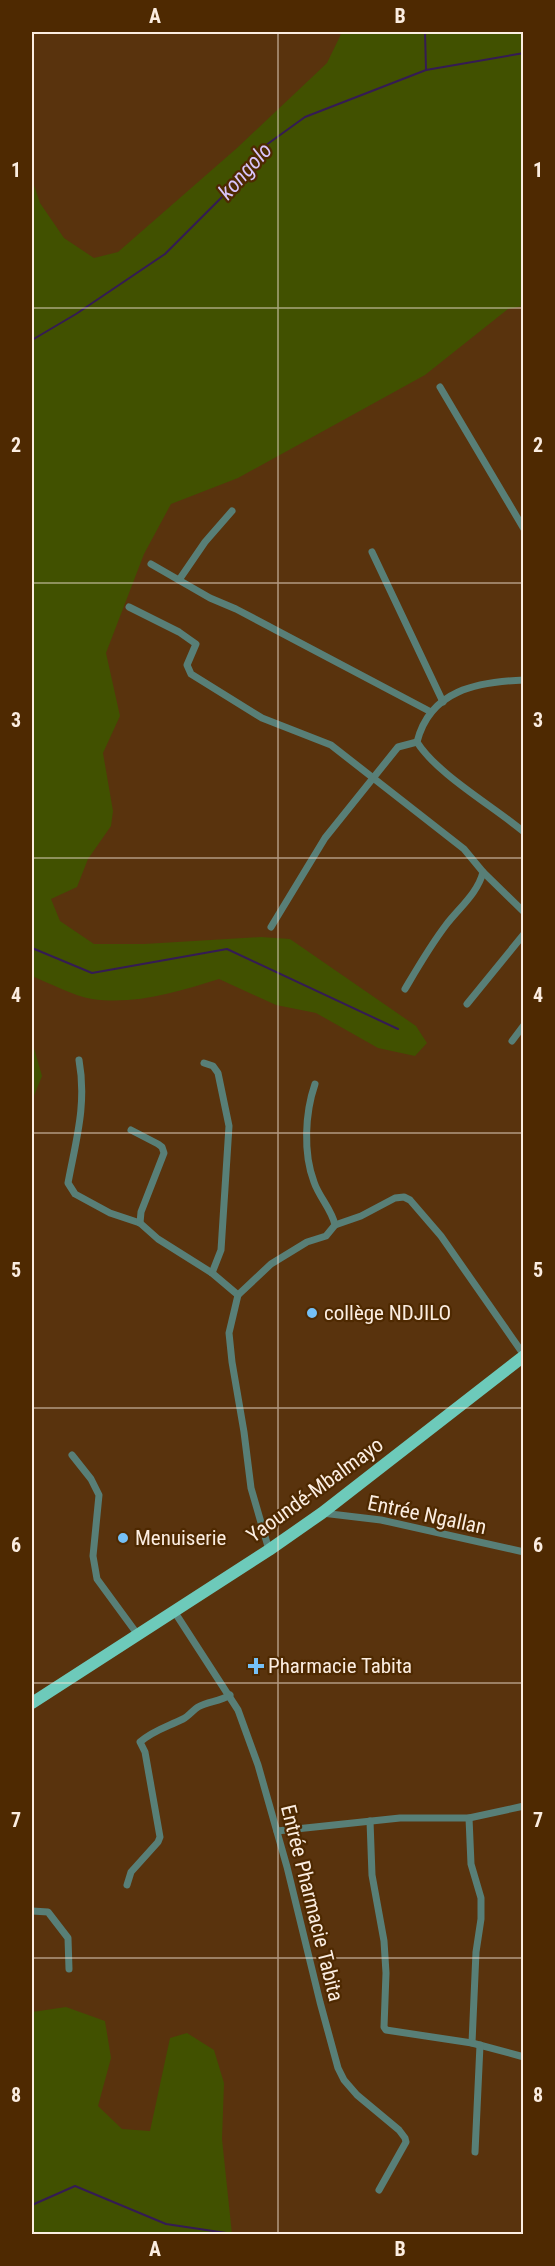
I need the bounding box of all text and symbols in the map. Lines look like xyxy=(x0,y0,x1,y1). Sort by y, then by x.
text: A xyxy=(149,4,161,28)
text: B xyxy=(394,4,406,28)
water label: kongolo xyxy=(213,138,277,204)
text: 1 xyxy=(11,158,21,182)
text: 1 xyxy=(533,158,543,182)
text: 2 xyxy=(11,433,21,457)
text: 2 xyxy=(533,433,543,457)
text: 3 xyxy=(11,708,21,732)
text: 3 xyxy=(533,708,543,732)
text: 4 xyxy=(11,983,21,1007)
text: 4 xyxy=(533,983,543,1007)
text: 5 xyxy=(11,1258,21,1282)
text: 5 xyxy=(533,1258,543,1282)
place label: collège NDJILO xyxy=(324,1301,451,1325)
marker: collège NDJILO xyxy=(305,1306,319,1320)
street label: Yaoundé-Mbalmayo xyxy=(242,1432,388,1548)
street label: Entrée Ngallan xyxy=(365,1491,489,1539)
place label: Menuiserie xyxy=(135,1526,226,1550)
marker: Menuiserie xyxy=(116,1531,130,1545)
text: 6 xyxy=(11,1533,21,1557)
text: 6 xyxy=(533,1533,543,1557)
place label: Pharmacie Tabita xyxy=(268,1654,412,1678)
marker: Pharmacie Tabita xyxy=(249,1659,263,1673)
street label: Entrée Pharmacie Tabita xyxy=(276,1802,348,2004)
text: 7 xyxy=(11,1808,21,1832)
text: 7 xyxy=(533,1808,543,1832)
text: 8 xyxy=(11,2083,21,2107)
text: 8 xyxy=(533,2083,543,2107)
text: A xyxy=(149,2237,161,2261)
text: B xyxy=(394,2237,406,2261)

